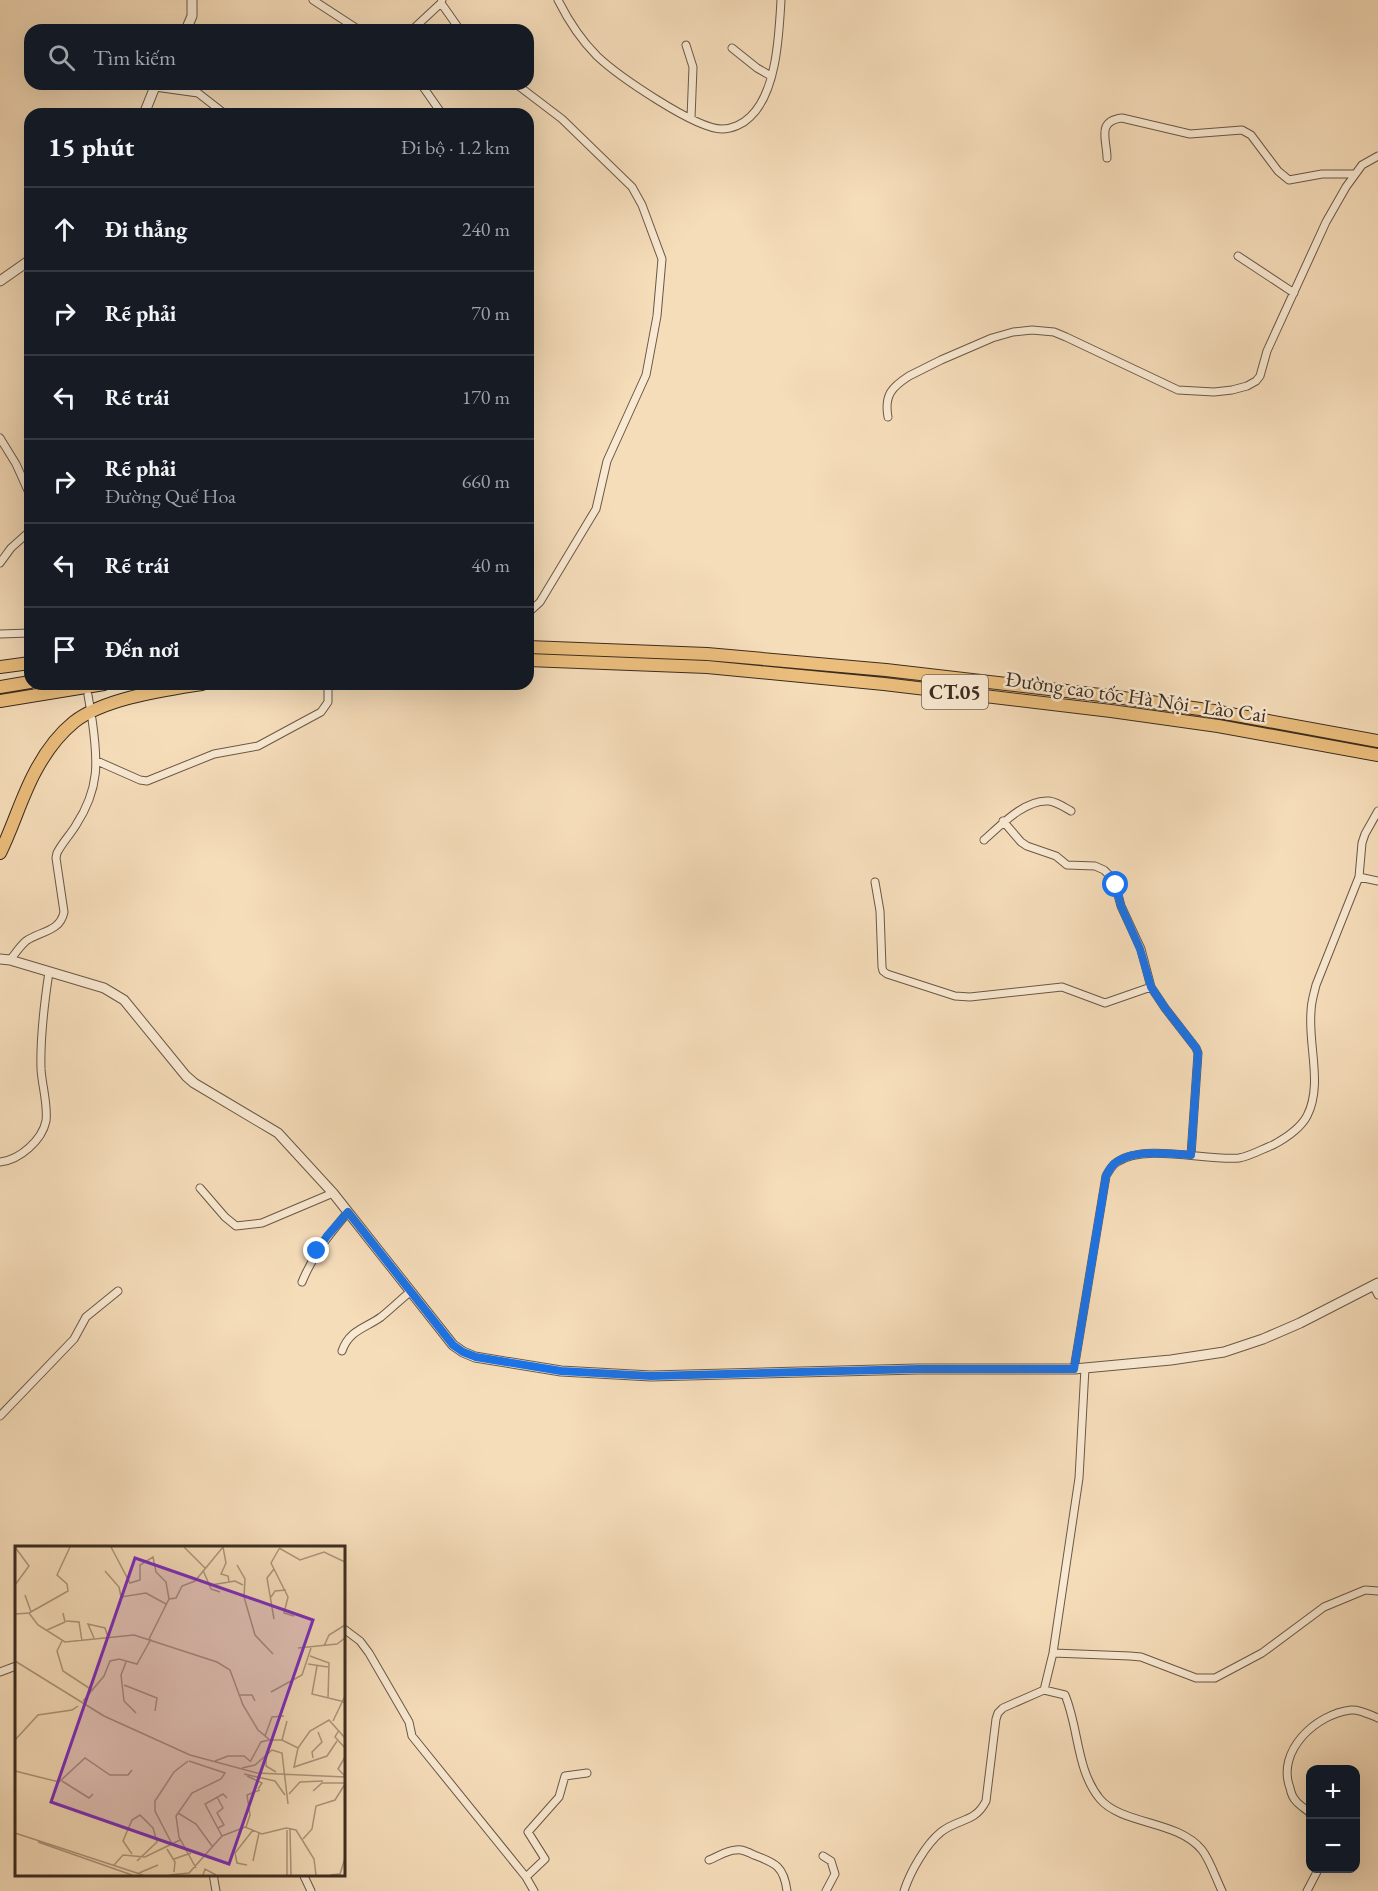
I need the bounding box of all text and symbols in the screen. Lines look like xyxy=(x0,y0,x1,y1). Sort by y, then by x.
search box xyxy=(24,24,534,90)
icon: search xyxy=(45,41,78,74)
text: Tìm kiếm xyxy=(93,43,176,72)
text: 15 phút xyxy=(48,130,134,164)
text: Đi bộ · 1.2 km xyxy=(401,134,510,160)
icon: ahead xyxy=(48,213,81,246)
text: Đi thẳng xyxy=(105,215,187,244)
text: 240 m xyxy=(462,216,510,242)
icon: right xyxy=(48,297,81,330)
text: Rẽ phải xyxy=(105,299,176,328)
text: 70 m xyxy=(471,300,510,326)
icon: left xyxy=(48,381,81,414)
text: Rẽ trái xyxy=(105,383,170,412)
text: 170 m xyxy=(462,384,510,410)
text: Rẽ phải xyxy=(105,454,176,483)
icon: right xyxy=(48,465,81,498)
text: 660 m xyxy=(462,468,510,494)
text: Đường Quế Hoa xyxy=(105,483,236,509)
icon: left xyxy=(48,549,81,582)
text: Rẽ trái xyxy=(105,551,170,580)
text: 40 m xyxy=(471,552,510,578)
icon: arrive xyxy=(48,633,81,666)
text: Đến nơi xyxy=(105,635,180,664)
street label: Đường cao tốc Hà Nội - Lào Cai xyxy=(1004,665,1268,728)
road number: CT.05 xyxy=(922,675,988,709)
route start xyxy=(1102,871,1128,897)
route end xyxy=(303,1237,329,1263)
inset map xyxy=(15,1546,345,1876)
map controls xyxy=(1306,1765,1360,1873)
button: + xyxy=(1306,1765,1360,1819)
button: − xyxy=(1306,1819,1360,1873)

